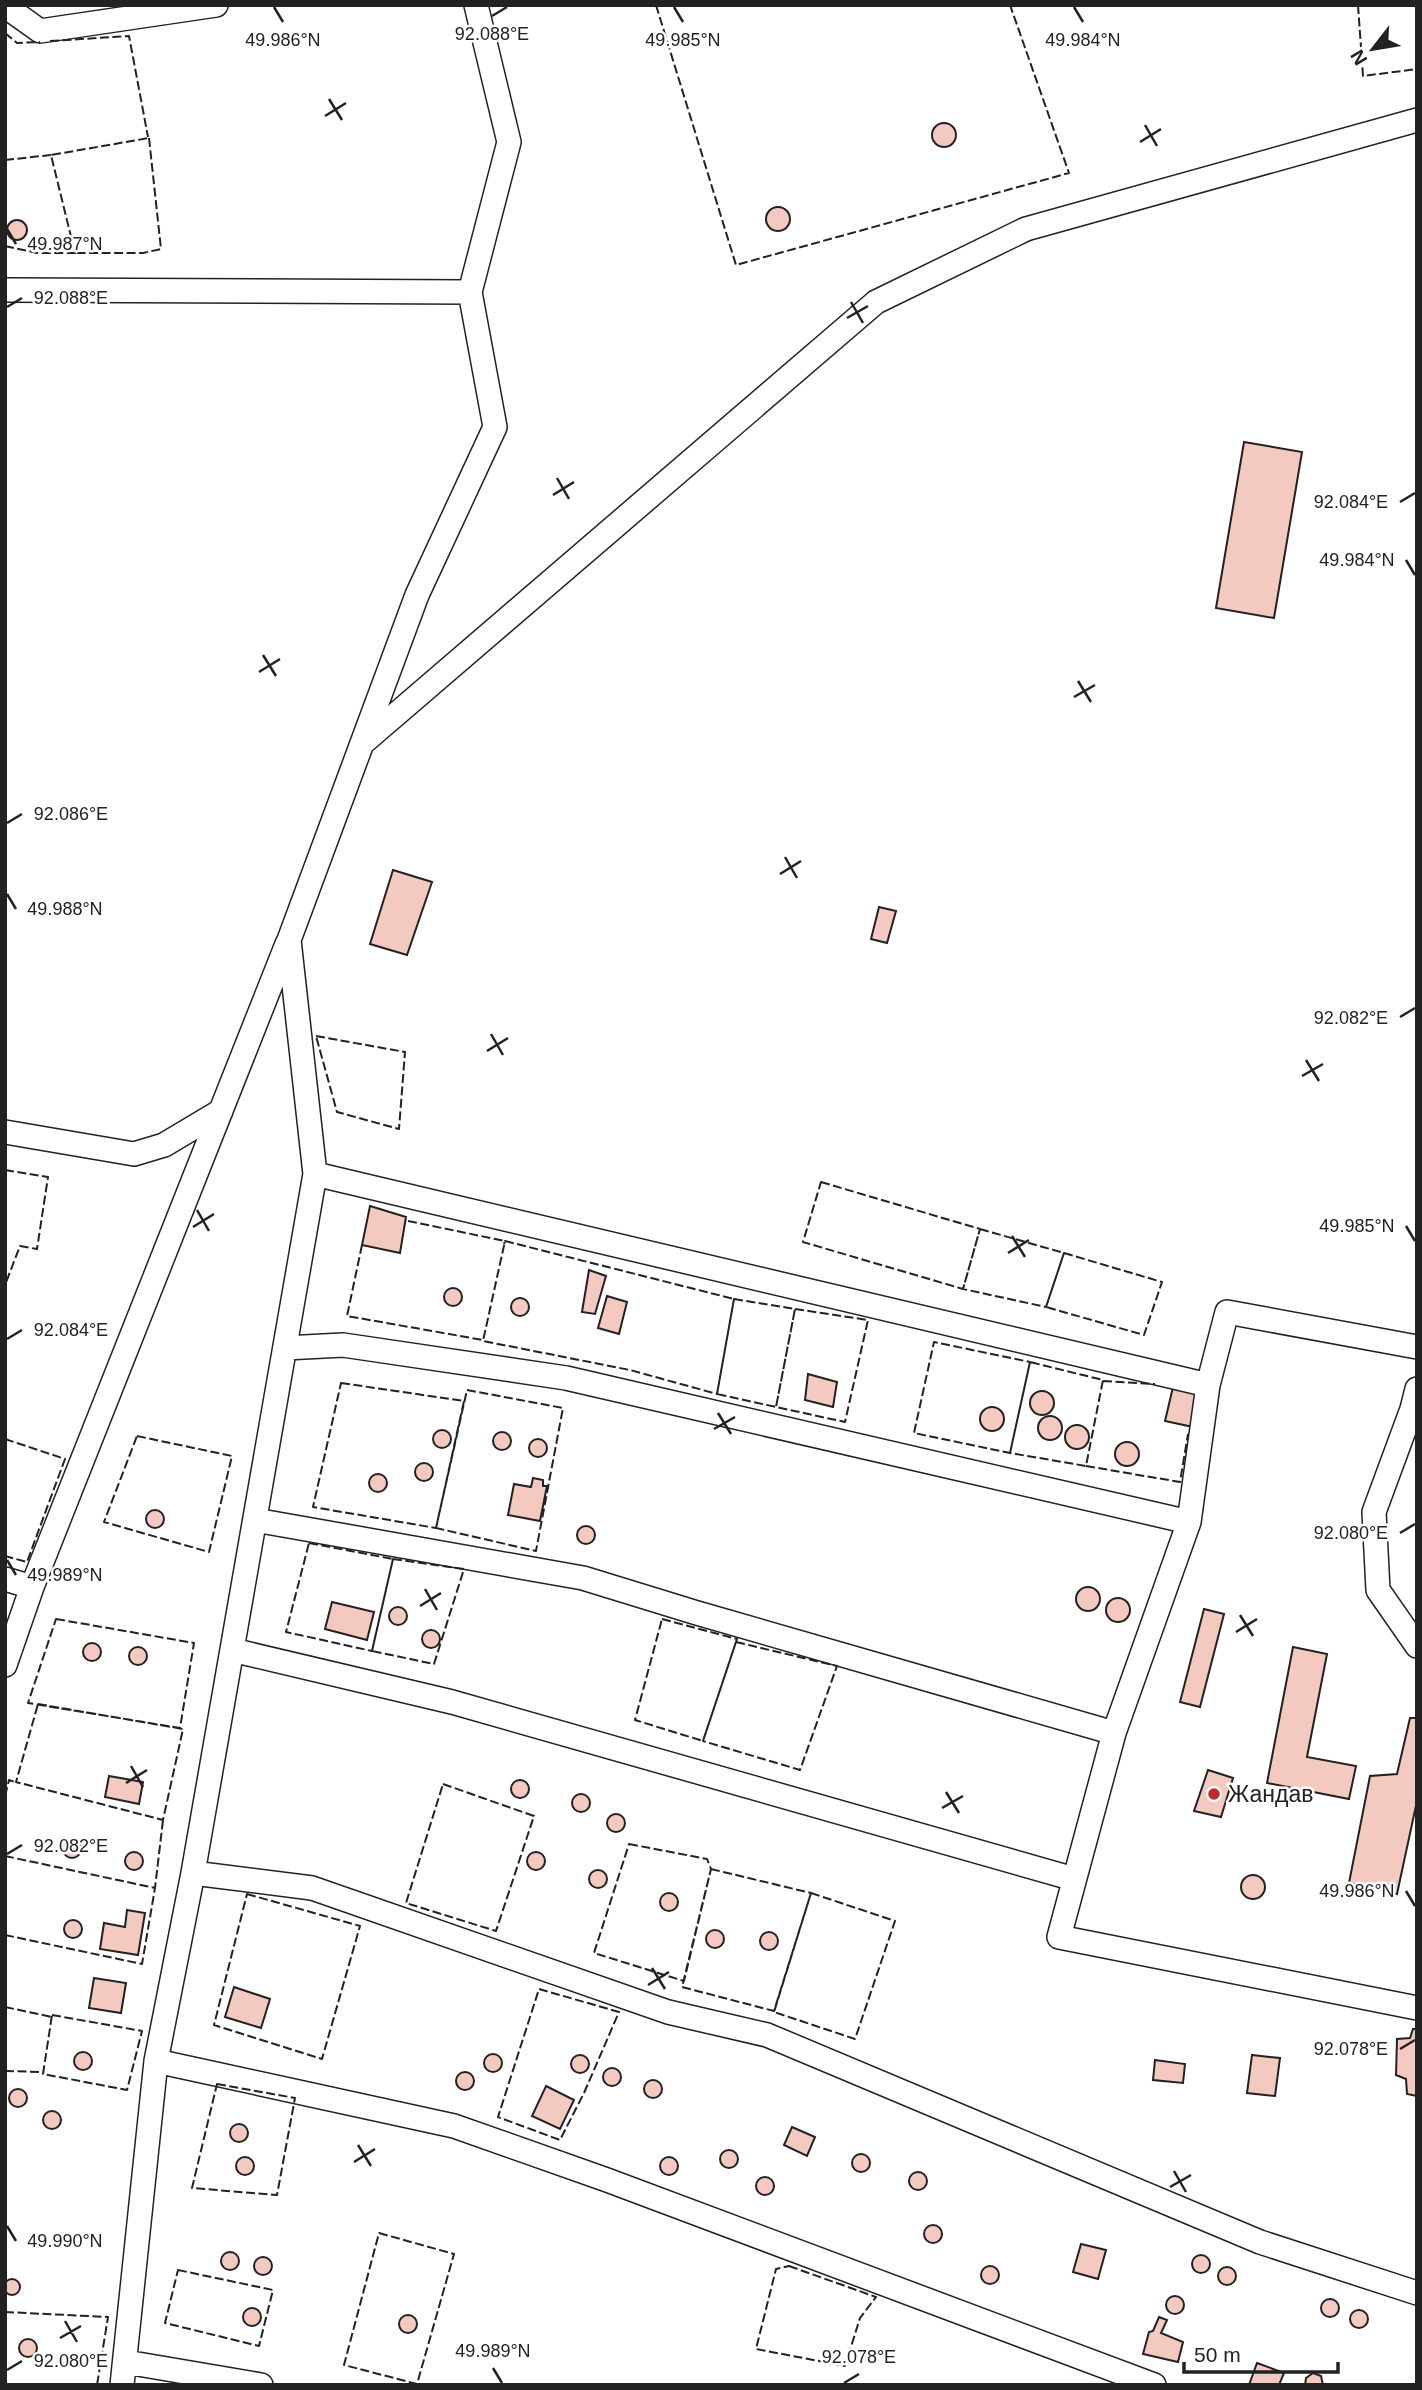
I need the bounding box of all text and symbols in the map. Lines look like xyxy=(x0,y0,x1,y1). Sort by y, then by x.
north arrow xyxy=(1338,14,1408,84)
text: 92.088°E xyxy=(455,24,529,44)
text: 49.986°N xyxy=(245,30,321,50)
text: 49.985°N xyxy=(645,30,721,50)
text: 49.984°N xyxy=(1045,30,1121,50)
text: N xyxy=(1346,46,1371,69)
text: 49.987°N xyxy=(27,234,103,254)
text: 92.088°E xyxy=(34,288,108,308)
text: 92.084°E xyxy=(1314,492,1388,512)
text: 49.984°N xyxy=(1319,550,1395,570)
text: 92.086°E xyxy=(34,804,108,824)
text: 49.988°N xyxy=(27,899,103,919)
text: 92.082°E xyxy=(1314,1008,1388,1028)
text: 49.985°N xyxy=(1319,1216,1395,1236)
text: 92.084°E xyxy=(34,1320,108,1340)
text: 92.080°E xyxy=(1314,1523,1388,1543)
text: 49.989°N xyxy=(27,1565,103,1585)
place label: Жандав xyxy=(1228,1781,1313,1807)
marker: Жандав xyxy=(1206,1786,1222,1802)
text: 92.082°E xyxy=(34,1836,108,1856)
text: 49.986°N xyxy=(1319,1881,1395,1901)
text: 92.078°E xyxy=(1314,2039,1388,2059)
text: 49.990°N xyxy=(27,2231,103,2251)
scale bar xyxy=(1184,2330,1338,2374)
text: 49.989°N xyxy=(455,2341,531,2361)
text: 50 m xyxy=(1194,2343,1241,2366)
text: 92.078°E xyxy=(822,2347,896,2367)
text: 92.080°E xyxy=(34,2351,108,2371)

